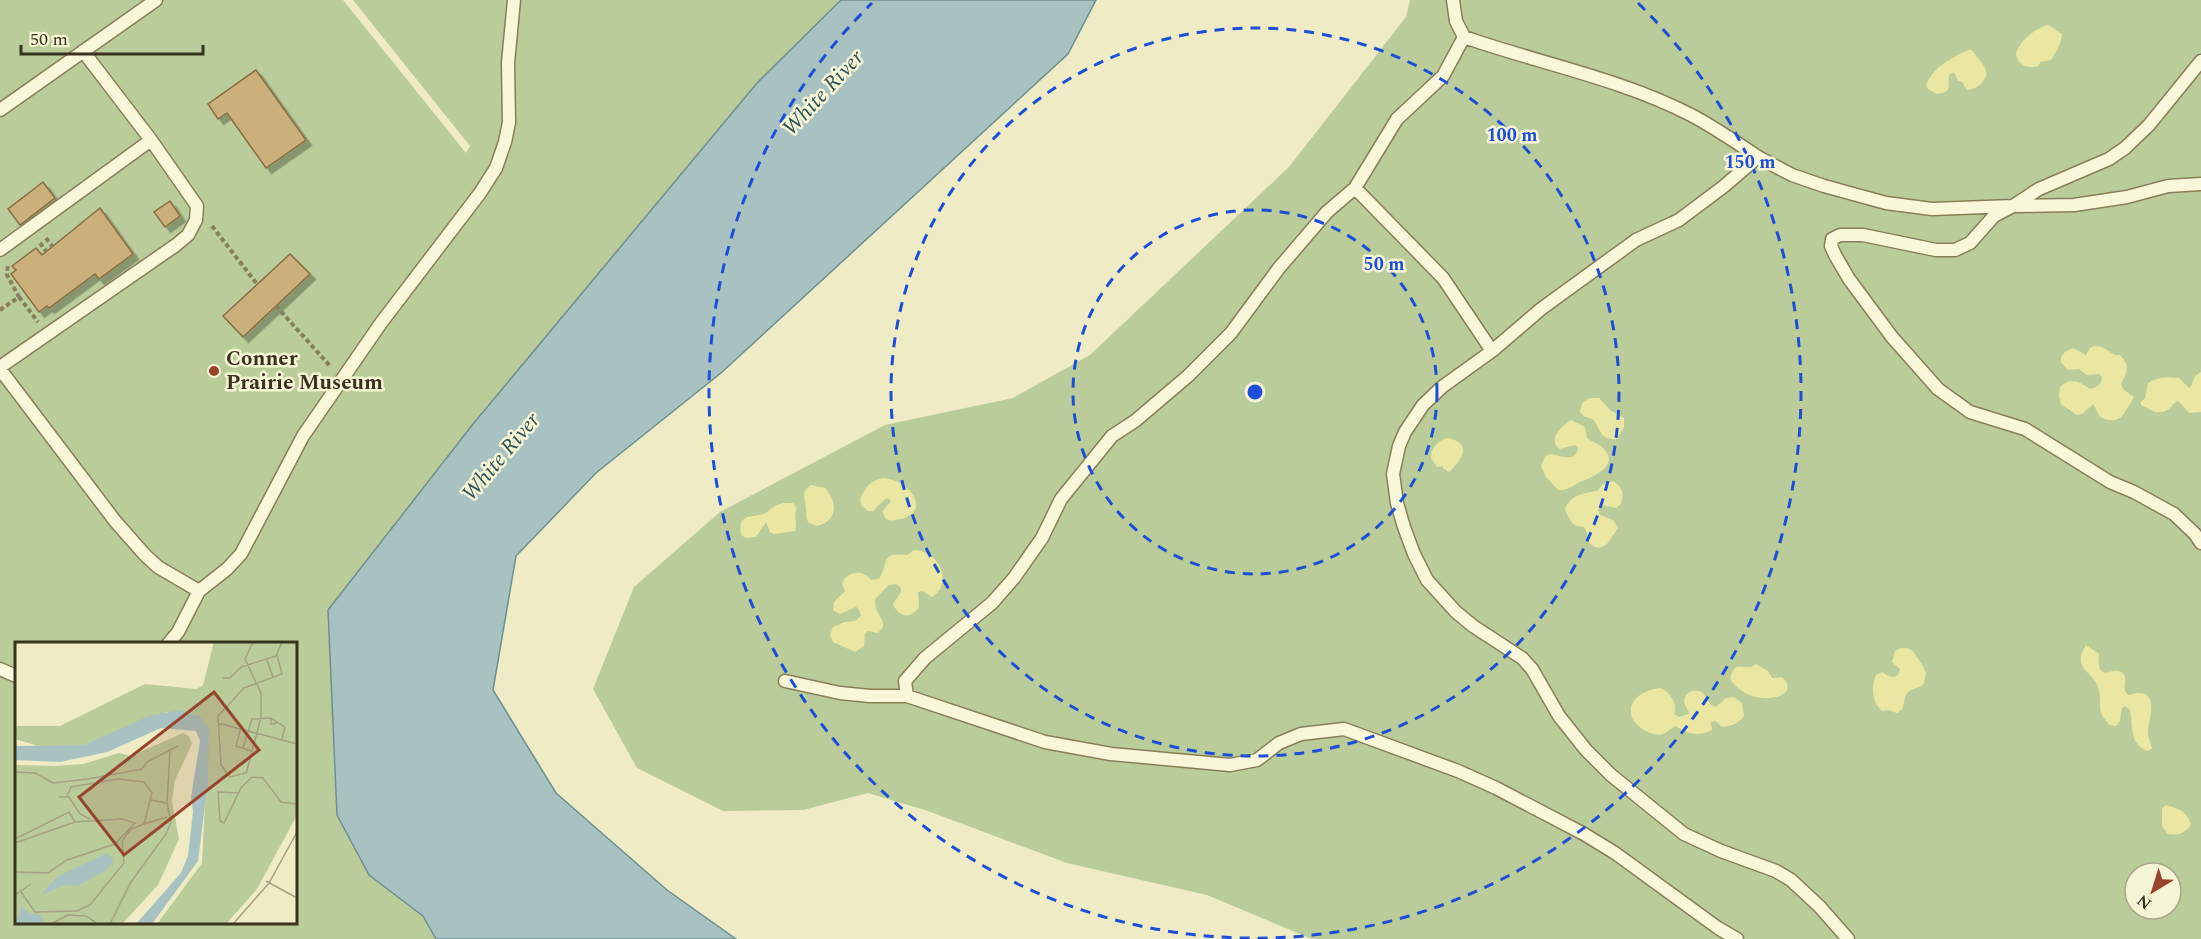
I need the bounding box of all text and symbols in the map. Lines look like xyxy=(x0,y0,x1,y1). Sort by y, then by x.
scale bar xyxy=(21,18,202,56)
text: 50 m xyxy=(30,26,68,53)
water label: White River xyxy=(774,42,872,143)
text: 100 m xyxy=(1486,122,1538,149)
text: 150 m xyxy=(1724,149,1776,176)
text: 50 m xyxy=(1364,251,1404,278)
place label: Conner Prairie Museum xyxy=(226,343,383,399)
marker: Conner Prairie Museum xyxy=(207,364,221,378)
centre of rings xyxy=(1245,382,1265,402)
water label: White River xyxy=(454,405,548,509)
inset map xyxy=(15,642,297,924)
north arrow xyxy=(2123,861,2183,921)
text: N xyxy=(2132,889,2157,916)

